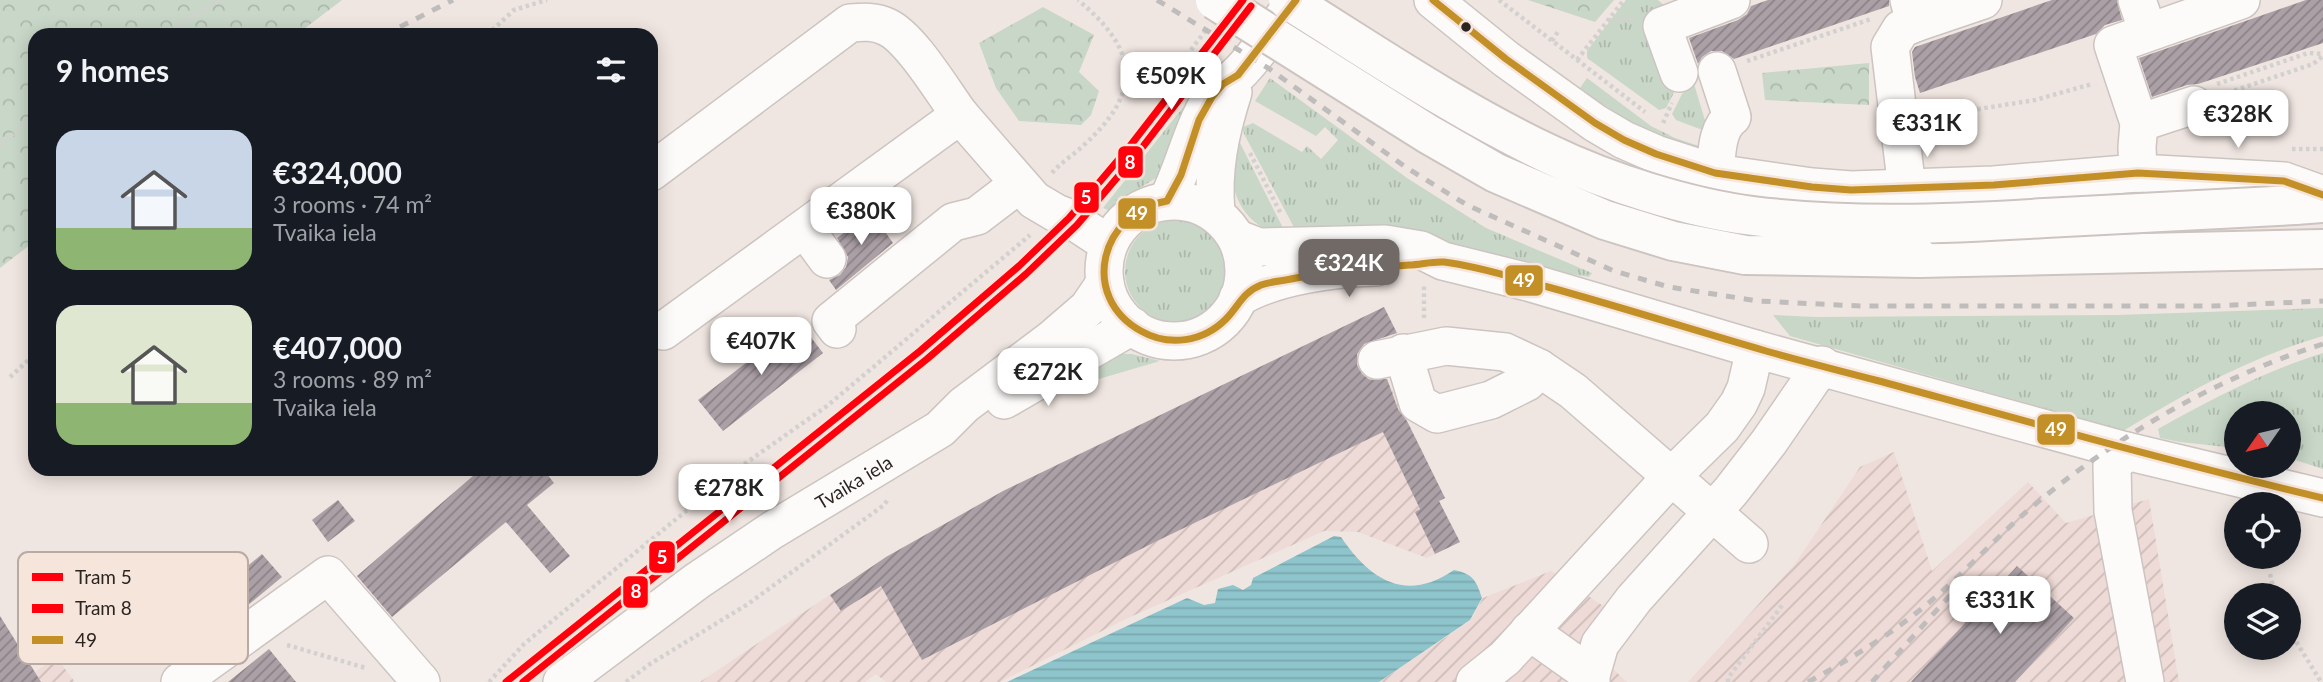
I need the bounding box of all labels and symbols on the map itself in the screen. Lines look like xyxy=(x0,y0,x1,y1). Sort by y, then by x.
unlabelled marker xyxy=(1459,20,1473,34)
pin: €509K xyxy=(1122,52,1220,112)
pin: €328K xyxy=(2189,90,2287,150)
pin: €331K xyxy=(1878,100,1976,159)
line badge: 8 xyxy=(1117,145,1144,179)
text: 8 xyxy=(1124,150,1136,173)
line badge: 5 xyxy=(1073,181,1100,214)
text: 5 xyxy=(1080,185,1092,208)
pin: €380K xyxy=(812,188,910,247)
line badge: 49 xyxy=(1117,197,1157,230)
text: 49 xyxy=(1126,201,1148,224)
pin: €324K xyxy=(1300,240,1398,299)
line badge: 49 xyxy=(1504,264,1544,297)
text: 49 xyxy=(1513,268,1535,291)
pin: €407K xyxy=(712,318,810,377)
pin: €272K xyxy=(999,348,1097,408)
north arrow xyxy=(2224,401,2301,478)
line badge: 49 xyxy=(2036,413,2076,446)
text: 49 xyxy=(2045,417,2067,440)
street label: Tvaika iela xyxy=(811,449,896,513)
pin: €278K xyxy=(680,464,778,524)
line badge: 5 xyxy=(648,540,676,574)
text: 5 xyxy=(656,545,668,568)
legend xyxy=(18,552,248,664)
text: Tram 5 xyxy=(75,565,132,588)
line badge: 8 xyxy=(622,575,649,609)
pin: €331K xyxy=(1951,576,2049,636)
text: 8 xyxy=(630,579,642,602)
text: Tram 8 xyxy=(75,596,132,619)
text: 49 xyxy=(75,628,97,651)

